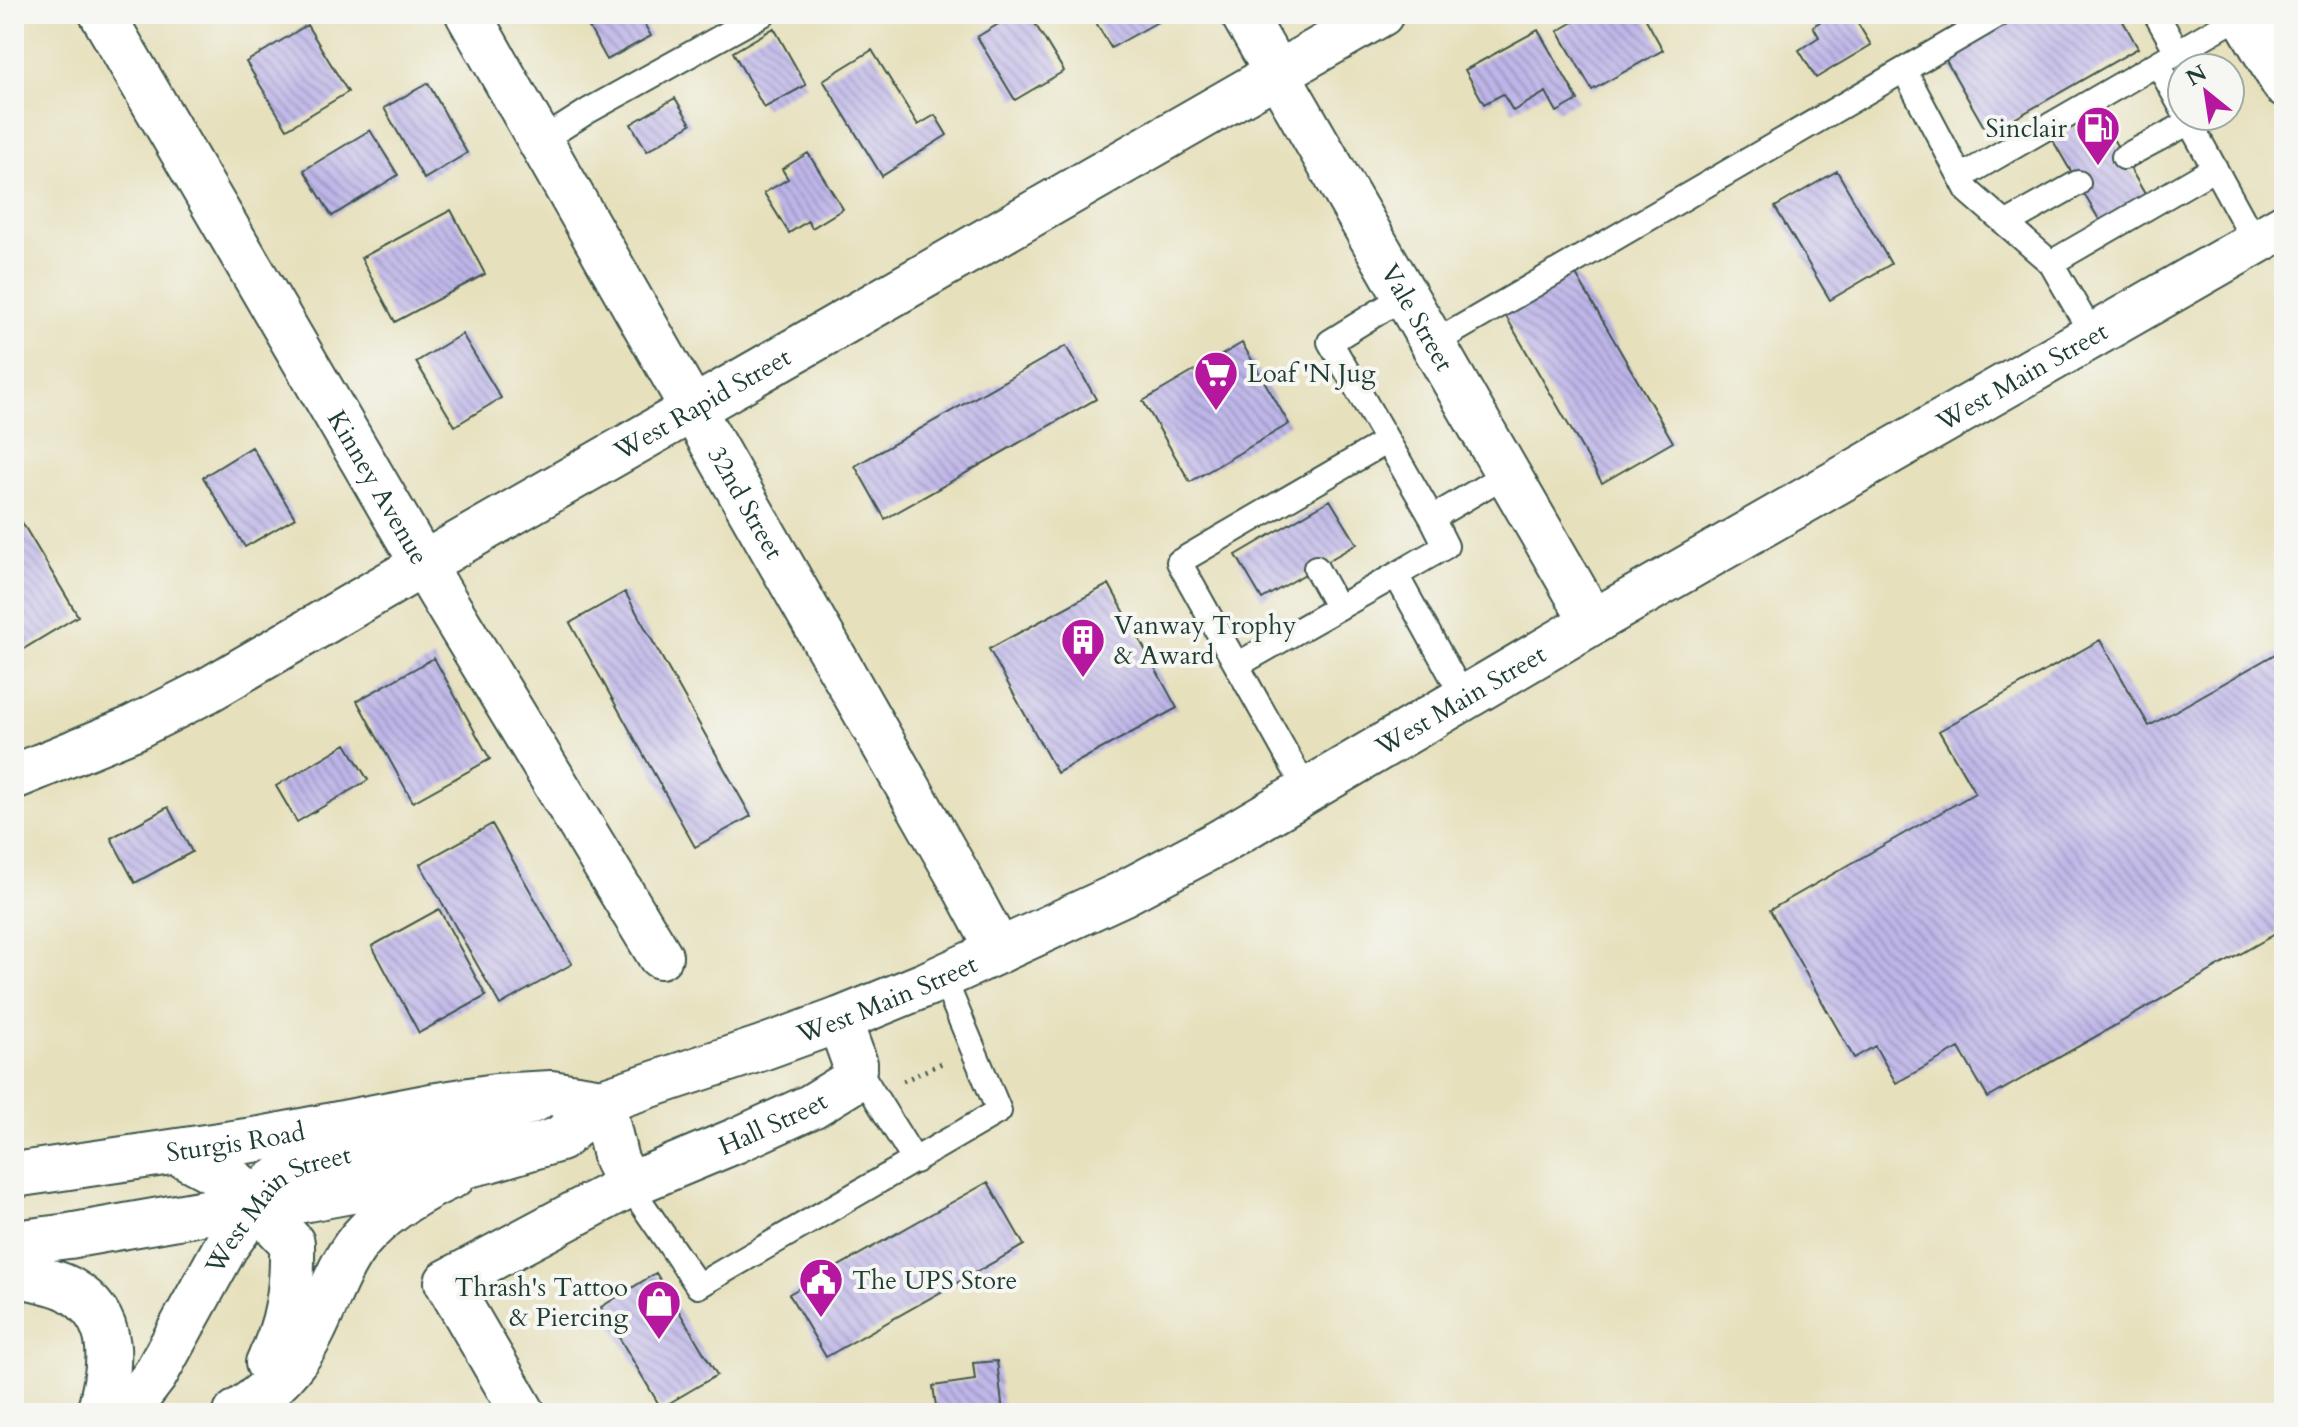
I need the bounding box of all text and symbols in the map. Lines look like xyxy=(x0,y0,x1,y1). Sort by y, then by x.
north arrow xyxy=(2166,52,2246,132)
text: N xyxy=(2181,58,2212,93)
fuel station icon: Sinclair xyxy=(2074,104,2122,167)
place label: Sinclair xyxy=(1985,111,2068,146)
street label: Vale Street xyxy=(1372,258,1462,378)
street label: West Main Street xyxy=(1929,314,2114,440)
street label: West Rapid Street xyxy=(607,340,797,469)
supermarket icon: Loaf 'N Jug xyxy=(1192,349,1240,412)
place label: Loaf 'N Jug xyxy=(1247,356,1376,391)
street label: Kinney Avenue xyxy=(319,404,437,571)
street label: 32nd Street xyxy=(699,440,792,566)
place label: Vanway Trophy & Award xyxy=(1114,608,1297,673)
building icon: Vanway Trophy & Award xyxy=(1059,616,1107,679)
street label: West Main Street xyxy=(1368,637,1552,765)
street label: West Main Street xyxy=(791,946,983,1052)
street label: Hall Street xyxy=(713,1084,834,1164)
street label: Sturgis Road xyxy=(164,1114,308,1170)
street label: West Main Street xyxy=(197,1137,355,1281)
public building icon: The UPS Store xyxy=(797,1256,845,1319)
place label: The UPS Store xyxy=(852,1263,1017,1298)
place label: Thrash's Tattoo & Piercing xyxy=(455,1270,628,1335)
shop icon: Thrash's Tattoo & Piercing xyxy=(635,1278,683,1341)

